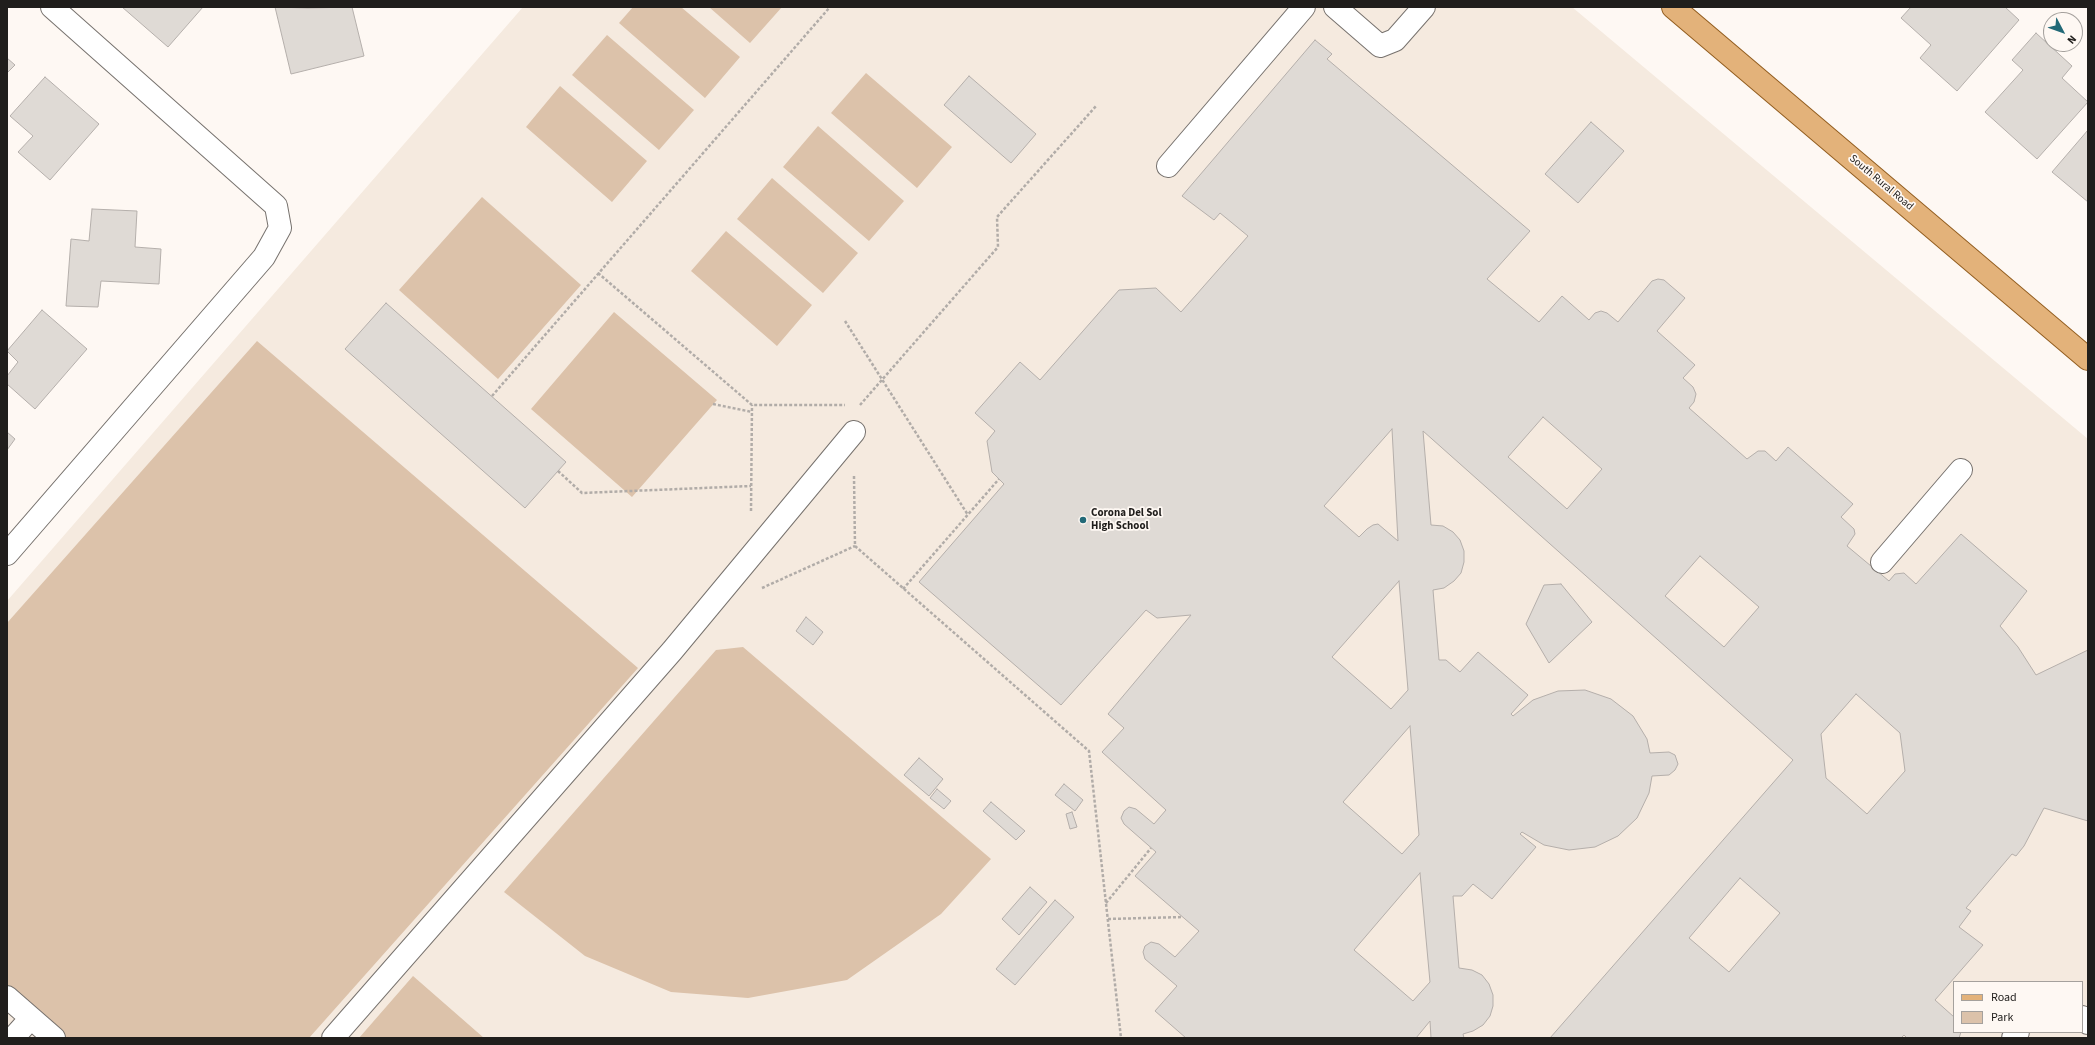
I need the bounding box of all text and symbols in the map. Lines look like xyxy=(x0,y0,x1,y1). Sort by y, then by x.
north arrow xyxy=(2043,12,2083,52)
text: N xyxy=(2064,32,2080,47)
street label: South Rural Road xyxy=(1846,152,1916,214)
place label: Corona Del Sol High School xyxy=(1091,507,1162,533)
marker: Corona Del Sol High School xyxy=(1078,515,1088,525)
legend xyxy=(1953,981,2083,1033)
text: Road xyxy=(1991,989,2017,1006)
text: Park xyxy=(1991,1009,2013,1026)

